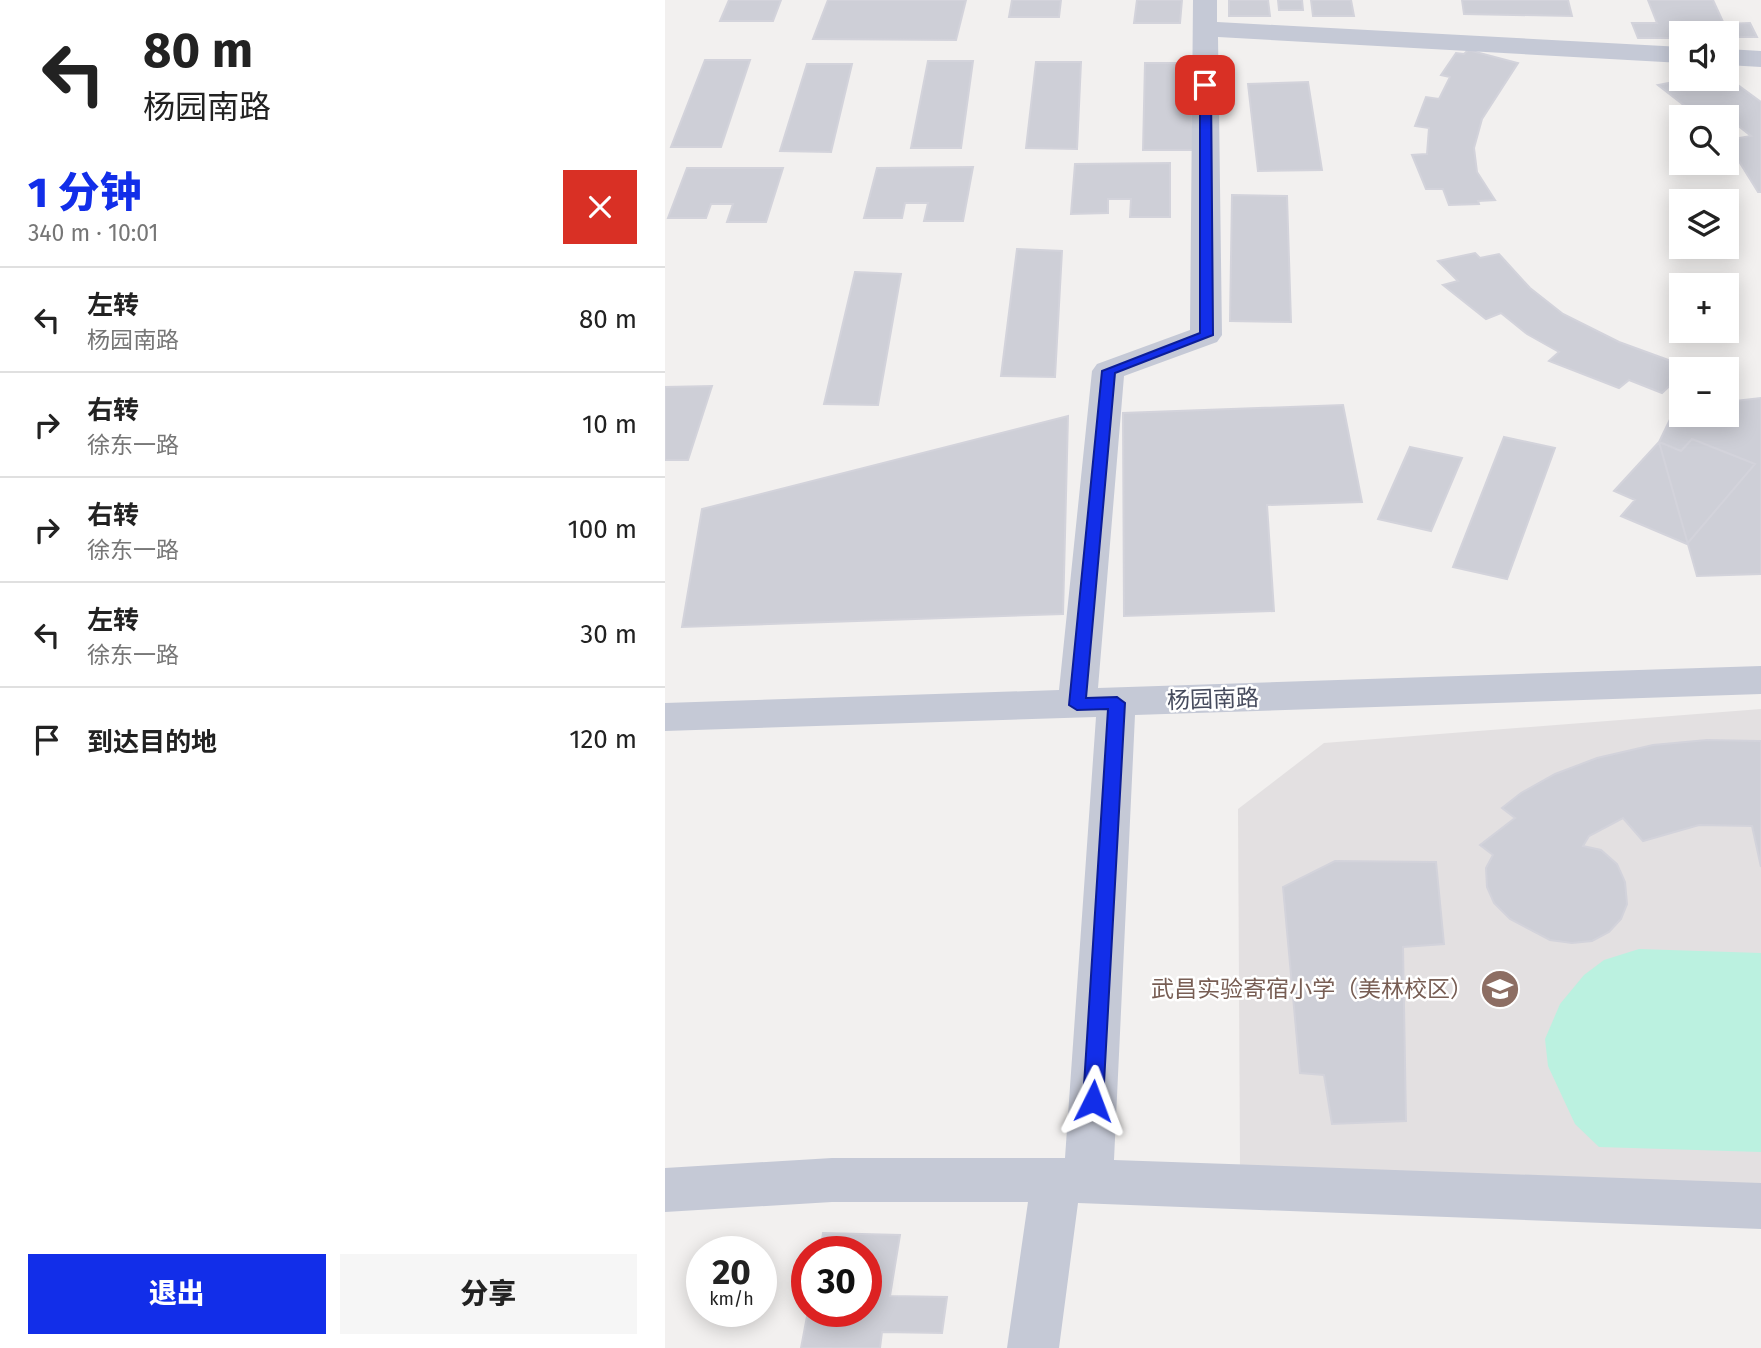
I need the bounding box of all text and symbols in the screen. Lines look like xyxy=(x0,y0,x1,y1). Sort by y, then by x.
text: 80 m xyxy=(143,21,253,80)
map controls xyxy=(1669,21,1739,427)
button: sound xyxy=(1669,21,1739,91)
icon: left xyxy=(28,28,119,119)
pin xyxy=(1175,55,1235,115)
icon: arrive xyxy=(1186,66,1224,104)
text: 杨园南路 xyxy=(143,88,271,126)
button: search xyxy=(1669,105,1739,175)
text: 1 分钟 xyxy=(28,168,141,218)
button: close xyxy=(563,170,637,244)
button: layers xyxy=(1669,189,1739,259)
text: 340 m · 10:01 xyxy=(28,219,158,247)
button: + xyxy=(1669,273,1739,343)
text: 左转 xyxy=(87,290,139,321)
icon: left xyxy=(28,301,66,339)
text: 80 m xyxy=(579,304,637,335)
text: 杨园南路 xyxy=(87,326,179,354)
button: − xyxy=(1669,357,1739,427)
text: 右转 xyxy=(87,395,139,426)
icon: right xyxy=(28,406,66,444)
text: 10 m xyxy=(582,409,637,440)
text: 徐东一路 xyxy=(87,431,179,459)
text: 右转 xyxy=(87,500,139,531)
icon: right xyxy=(28,511,66,549)
text: 100 m xyxy=(568,514,637,545)
text: 徐东一路 xyxy=(87,536,179,564)
text: 左转 xyxy=(87,605,139,636)
icon: left xyxy=(28,616,66,654)
text: 30 m xyxy=(580,619,637,650)
text: 徐东一路 xyxy=(87,641,179,669)
street label: 杨园南路 xyxy=(1167,683,1259,715)
icon: arrive xyxy=(28,721,66,759)
text: 120 m xyxy=(569,724,637,755)
text: 到达目的地 xyxy=(87,727,217,758)
school or university icon: 武昌实验寄宿小学（美林校区） xyxy=(1479,968,1521,1010)
place label: 武昌实验寄宿小学（美林校区） xyxy=(1151,975,1473,1003)
position arrow xyxy=(1056,1064,1130,1138)
speed limit sign: 30 xyxy=(791,1236,882,1327)
text: 20 xyxy=(712,1251,751,1293)
button: 退出 xyxy=(28,1254,326,1334)
button: 分享 xyxy=(340,1254,637,1334)
text: km/h xyxy=(709,1288,754,1310)

